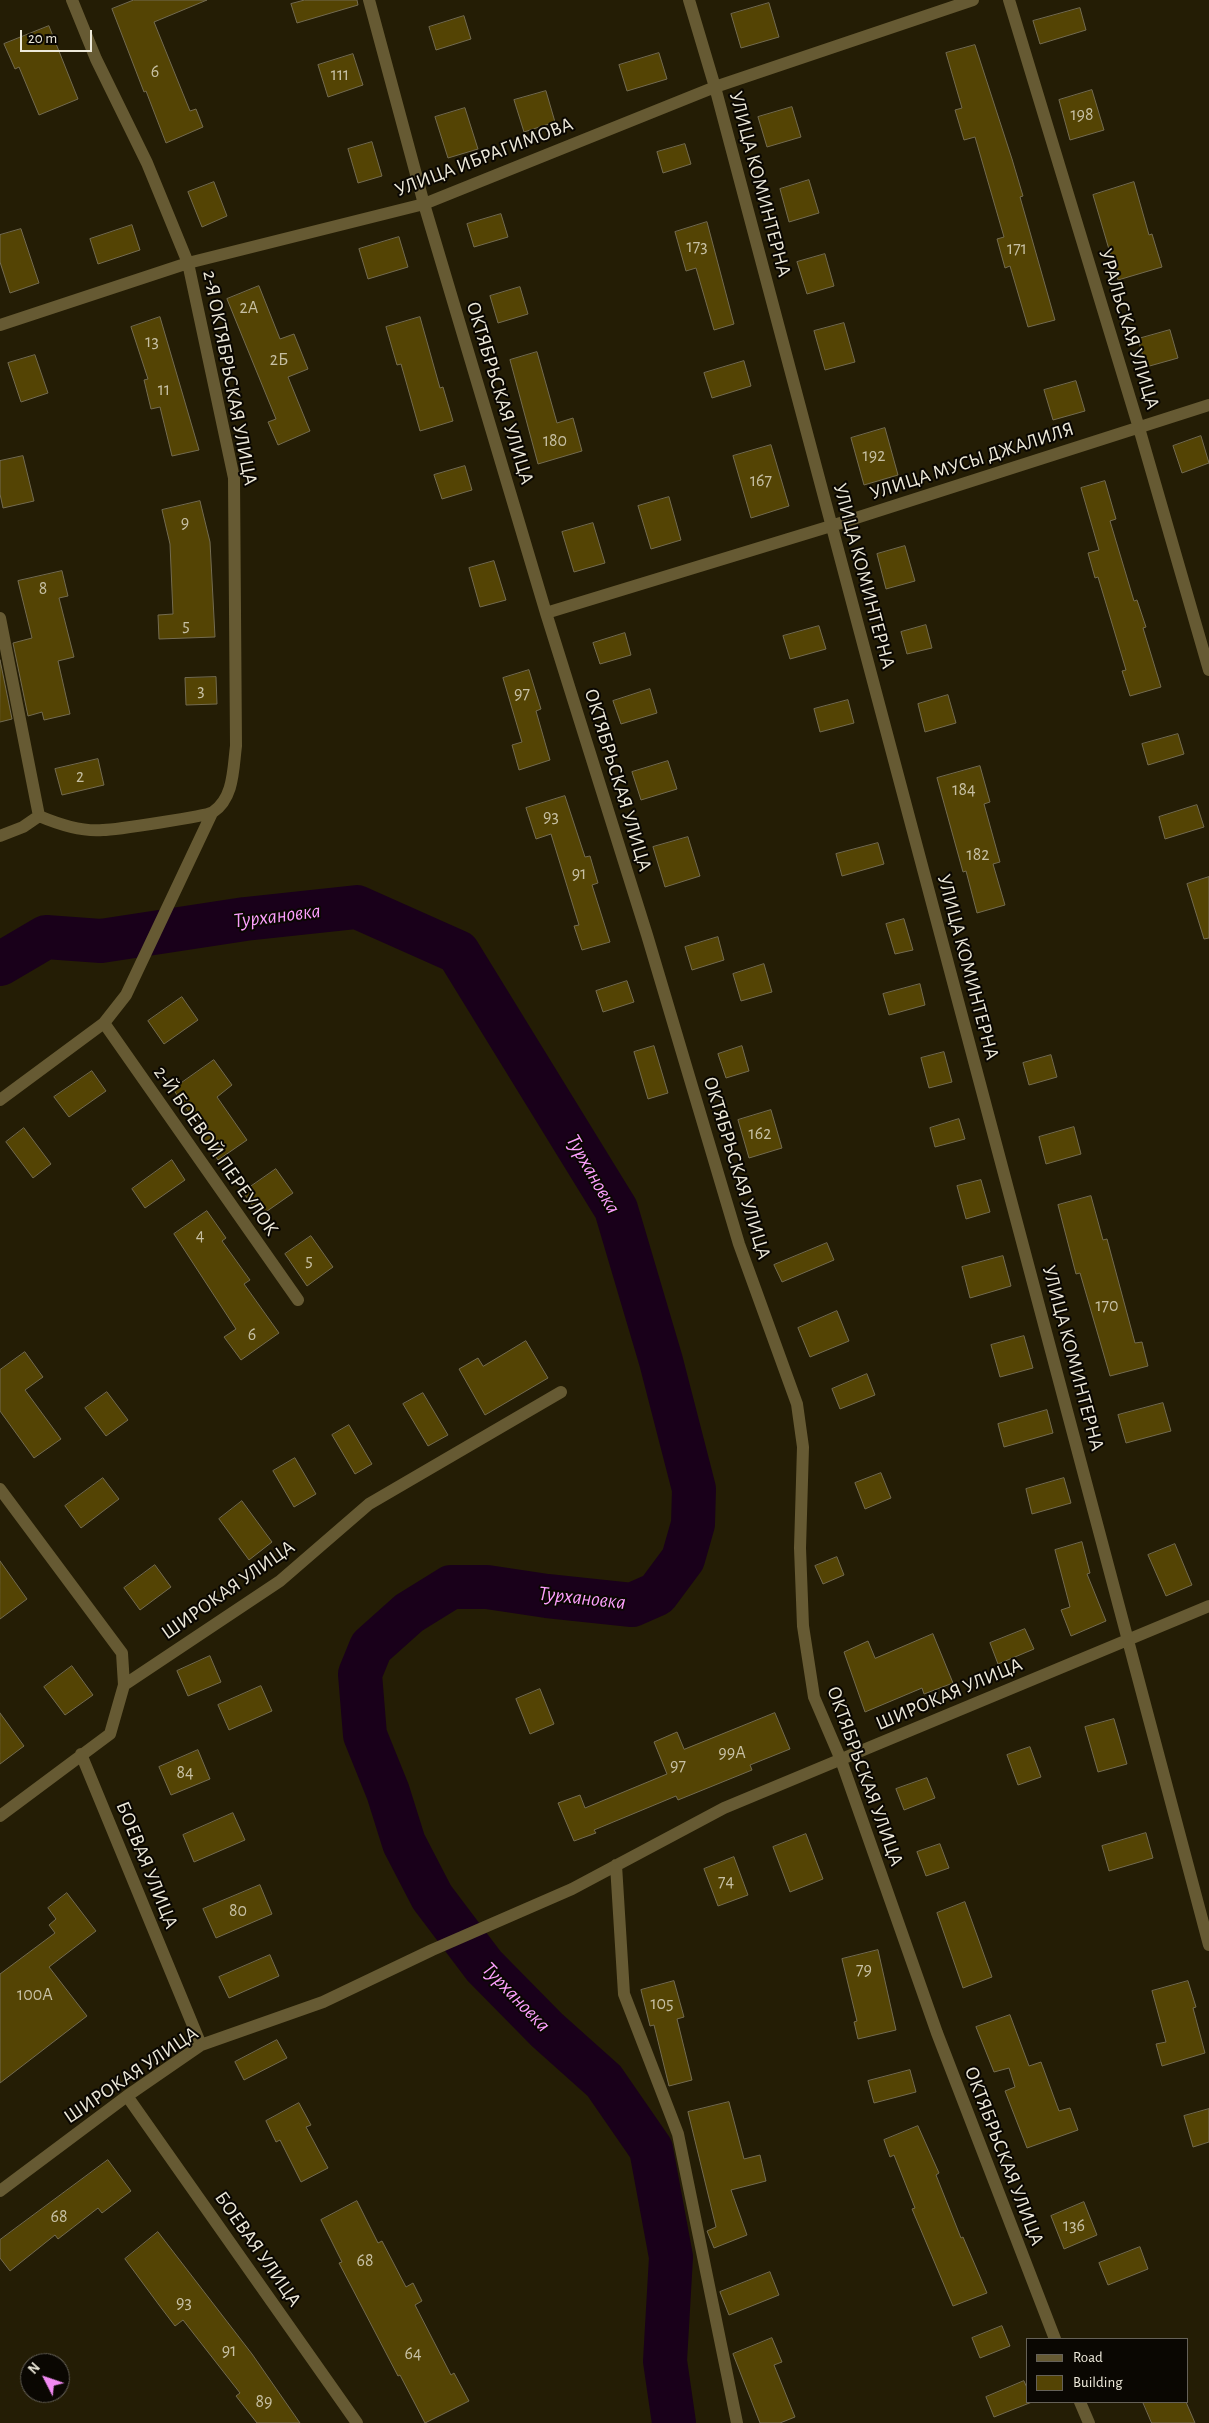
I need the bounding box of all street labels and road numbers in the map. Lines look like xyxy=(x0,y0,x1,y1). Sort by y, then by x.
street label: УЛИЦА КОМИНТЕРНА xyxy=(724,88,796,280)
street label: УЛИЦА ИБРАГИМОВА xyxy=(392,112,576,202)
street label: УРАЛЬСКАЯ УЛИЦА xyxy=(1093,246,1165,412)
street label: 2-Я ОКТЯБРЬСКАЯ УЛИЦА xyxy=(197,268,263,488)
street label: ОКТЯБРЬСКАЯ УЛИЦА xyxy=(461,299,539,487)
street label: УЛИЦА МУСЫ ДЖАЛИЛЯ xyxy=(867,417,1077,505)
street label: УЛИЦА КОМИНТЕРНА xyxy=(828,480,900,672)
street label: ОКТЯБРЬСКАЯ УЛИЦА xyxy=(579,686,657,874)
street label: УЛИЦА КОМИНТЕРНА xyxy=(932,871,1004,1063)
street label: 2-Й БОЕВОЙ ПЕРЕУЛОК xyxy=(148,1061,284,1241)
street label: ОКТЯБРЬСКАЯ УЛИЦА xyxy=(698,1074,776,1262)
street label: УЛИЦА КОМИНТЕРНА xyxy=(1037,1262,1109,1454)
street label: ШИРОКАЯ УЛИЦА xyxy=(157,1535,299,1645)
street label: ШИРОКАЯ УЛИЦА xyxy=(872,1652,1026,1736)
street label: ОКТЯБРЬСКАЯ УЛИЦА xyxy=(821,1683,909,1869)
street label: БОЕВАЯ УЛИЦА xyxy=(111,1798,183,1932)
street label: ШИРОКАЯ УЛИЦА xyxy=(59,2021,203,2129)
street label: ОКТЯБРЬСКАЯ УЛИЦА xyxy=(959,2063,1049,2249)
street label: БОЕВАЯ УЛИЦА xyxy=(209,2187,307,2311)

